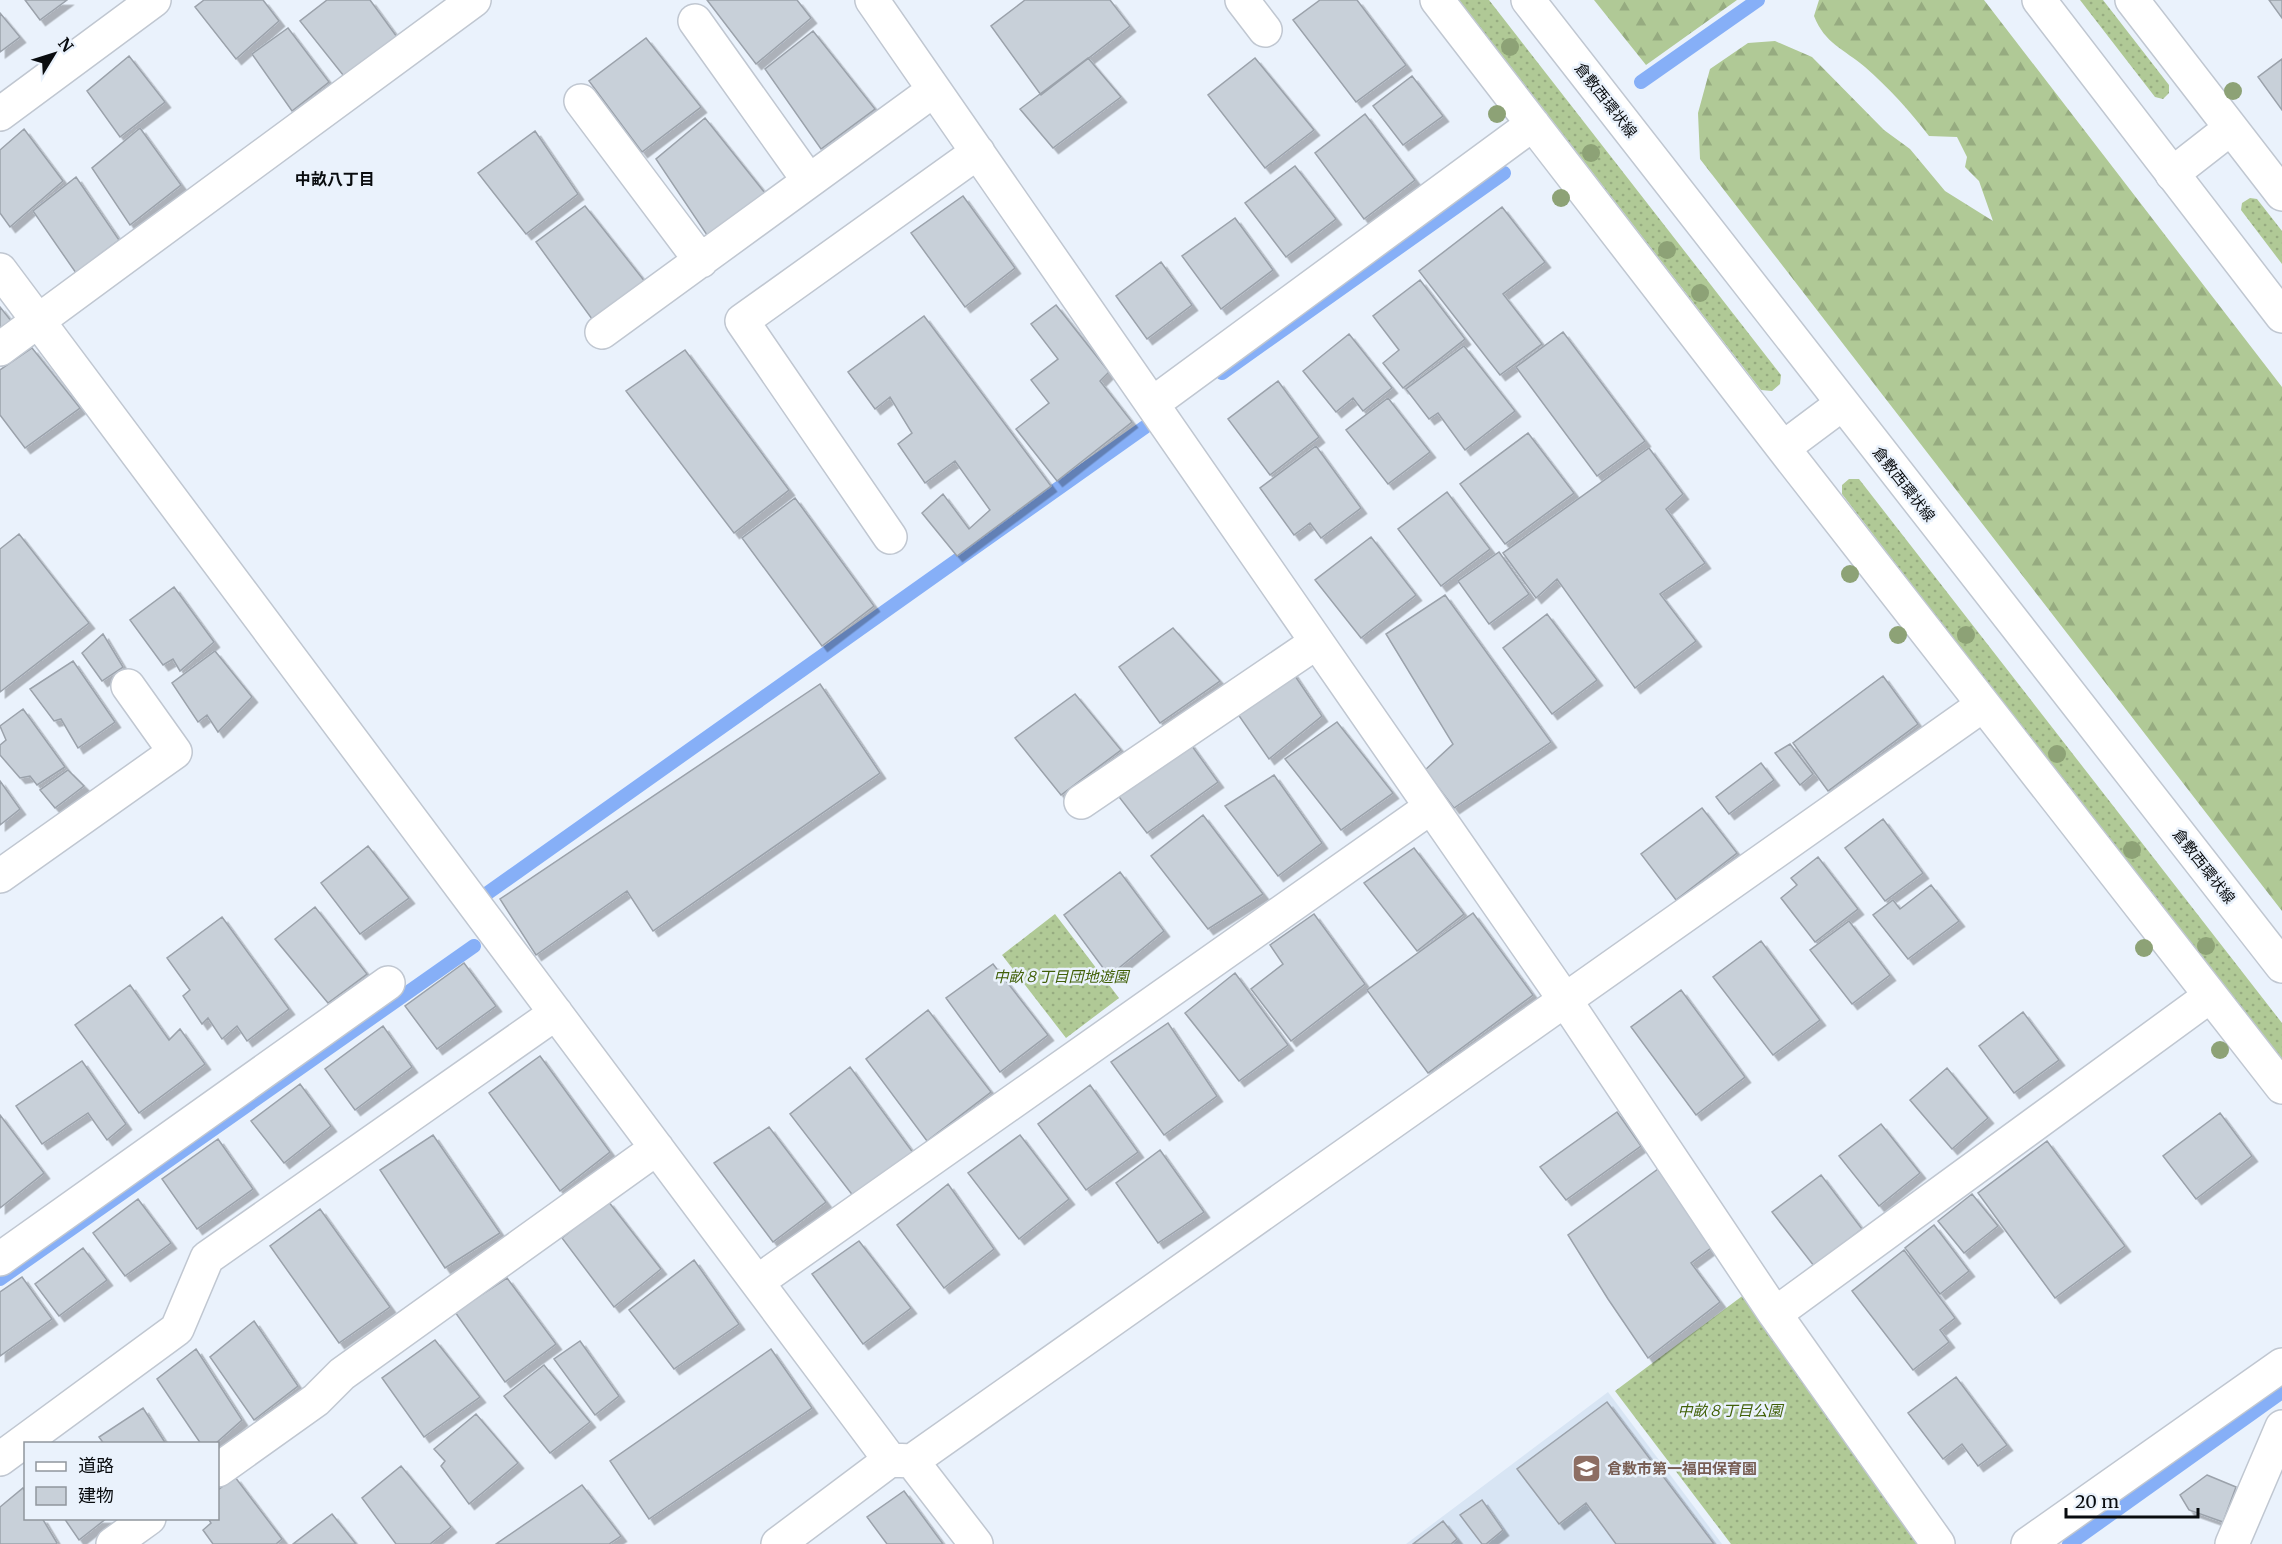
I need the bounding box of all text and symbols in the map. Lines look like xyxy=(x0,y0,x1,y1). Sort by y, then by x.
north arrow xyxy=(24,24,84,84)
text: N xyxy=(54,34,78,56)
street label: 倉敷西環状線 xyxy=(1571,59,1641,141)
district label: 中畝八丁目 xyxy=(295,169,375,189)
street label: 倉敷西環状線 xyxy=(1869,443,1939,525)
street label: 倉敷西環状線 xyxy=(2169,825,2239,907)
park label: 中畝８丁目団地遊園 xyxy=(993,967,1130,986)
park label: 中畝８丁目公園 xyxy=(1677,1401,1784,1420)
legend xyxy=(24,1442,219,1520)
school or university icon: 倉敷市第一福田保育園 xyxy=(1570,1452,1602,1484)
text: 道路 xyxy=(78,1454,114,1477)
place label: 倉敷市第一福田保育園 xyxy=(1607,1459,1757,1478)
scale bar xyxy=(2066,1481,2198,1519)
text: 建物 xyxy=(78,1484,114,1507)
text: 20 m xyxy=(2075,1490,2119,1513)

